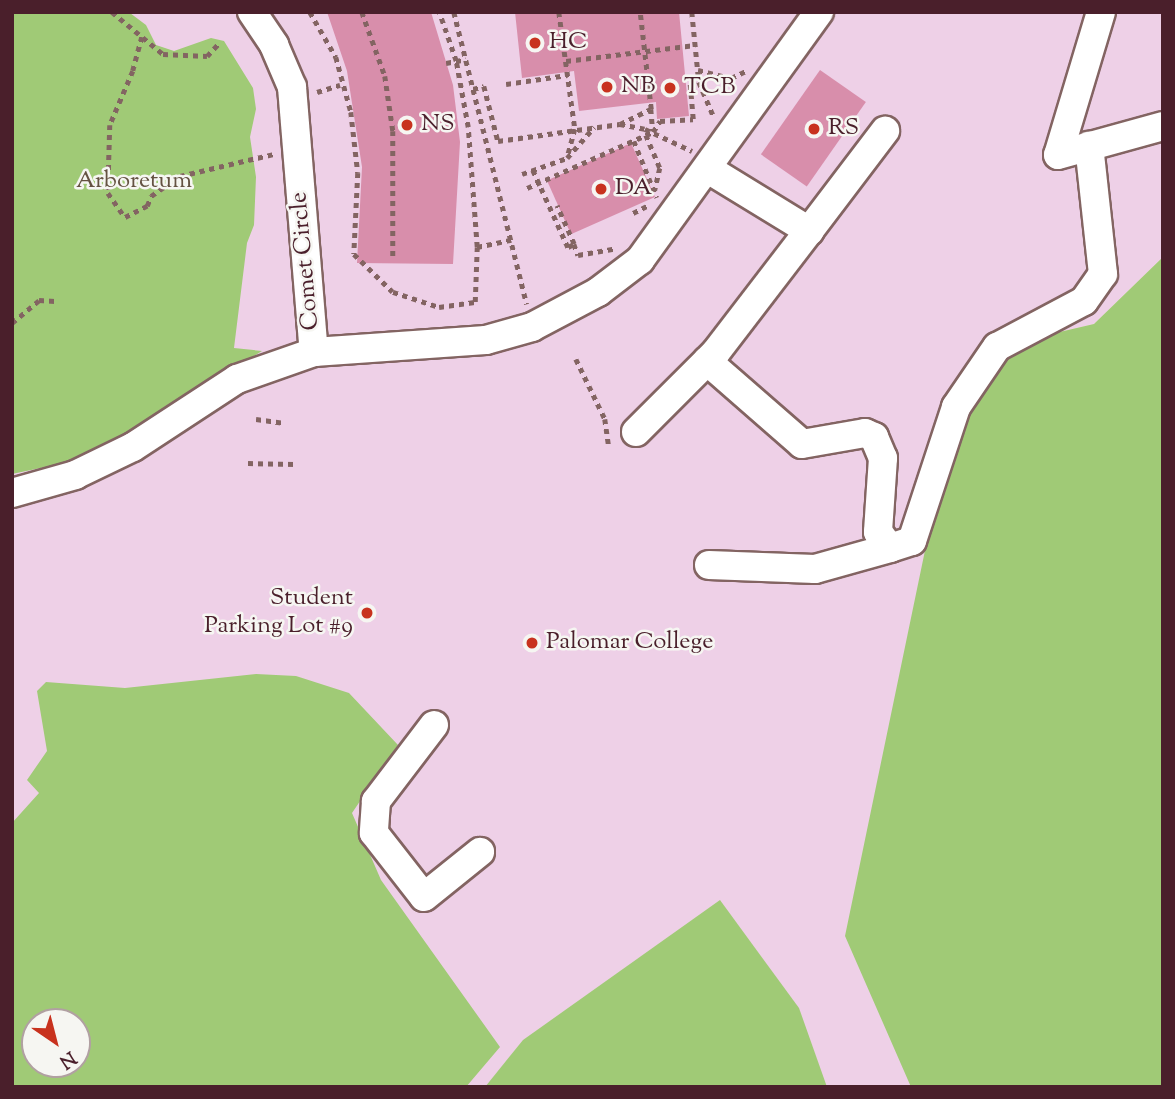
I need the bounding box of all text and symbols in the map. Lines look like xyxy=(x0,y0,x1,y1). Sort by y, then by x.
place label: HC xyxy=(549,29,587,57)
marker: HC xyxy=(527,35,543,51)
place label: NB xyxy=(621,73,655,101)
place label: TCB xyxy=(684,74,735,102)
marker: NB xyxy=(599,79,615,95)
marker: TCB xyxy=(662,80,678,96)
place label: NS xyxy=(421,111,454,139)
place label: RS xyxy=(828,115,859,143)
marker: NS xyxy=(399,117,415,133)
marker: RS xyxy=(806,121,822,137)
park label: Arboretum xyxy=(76,168,192,196)
place label: DA xyxy=(615,175,652,203)
marker: DA xyxy=(593,181,609,197)
street label: Comet Circle xyxy=(286,191,326,331)
place label: Student Parking Lot #9 xyxy=(204,585,353,641)
marker: Student Parking Lot #9 xyxy=(359,605,375,621)
place label: Palomar College xyxy=(546,629,713,657)
marker: Palomar College xyxy=(524,635,540,651)
north arrow xyxy=(21,1008,91,1078)
text: N xyxy=(53,1044,81,1074)

